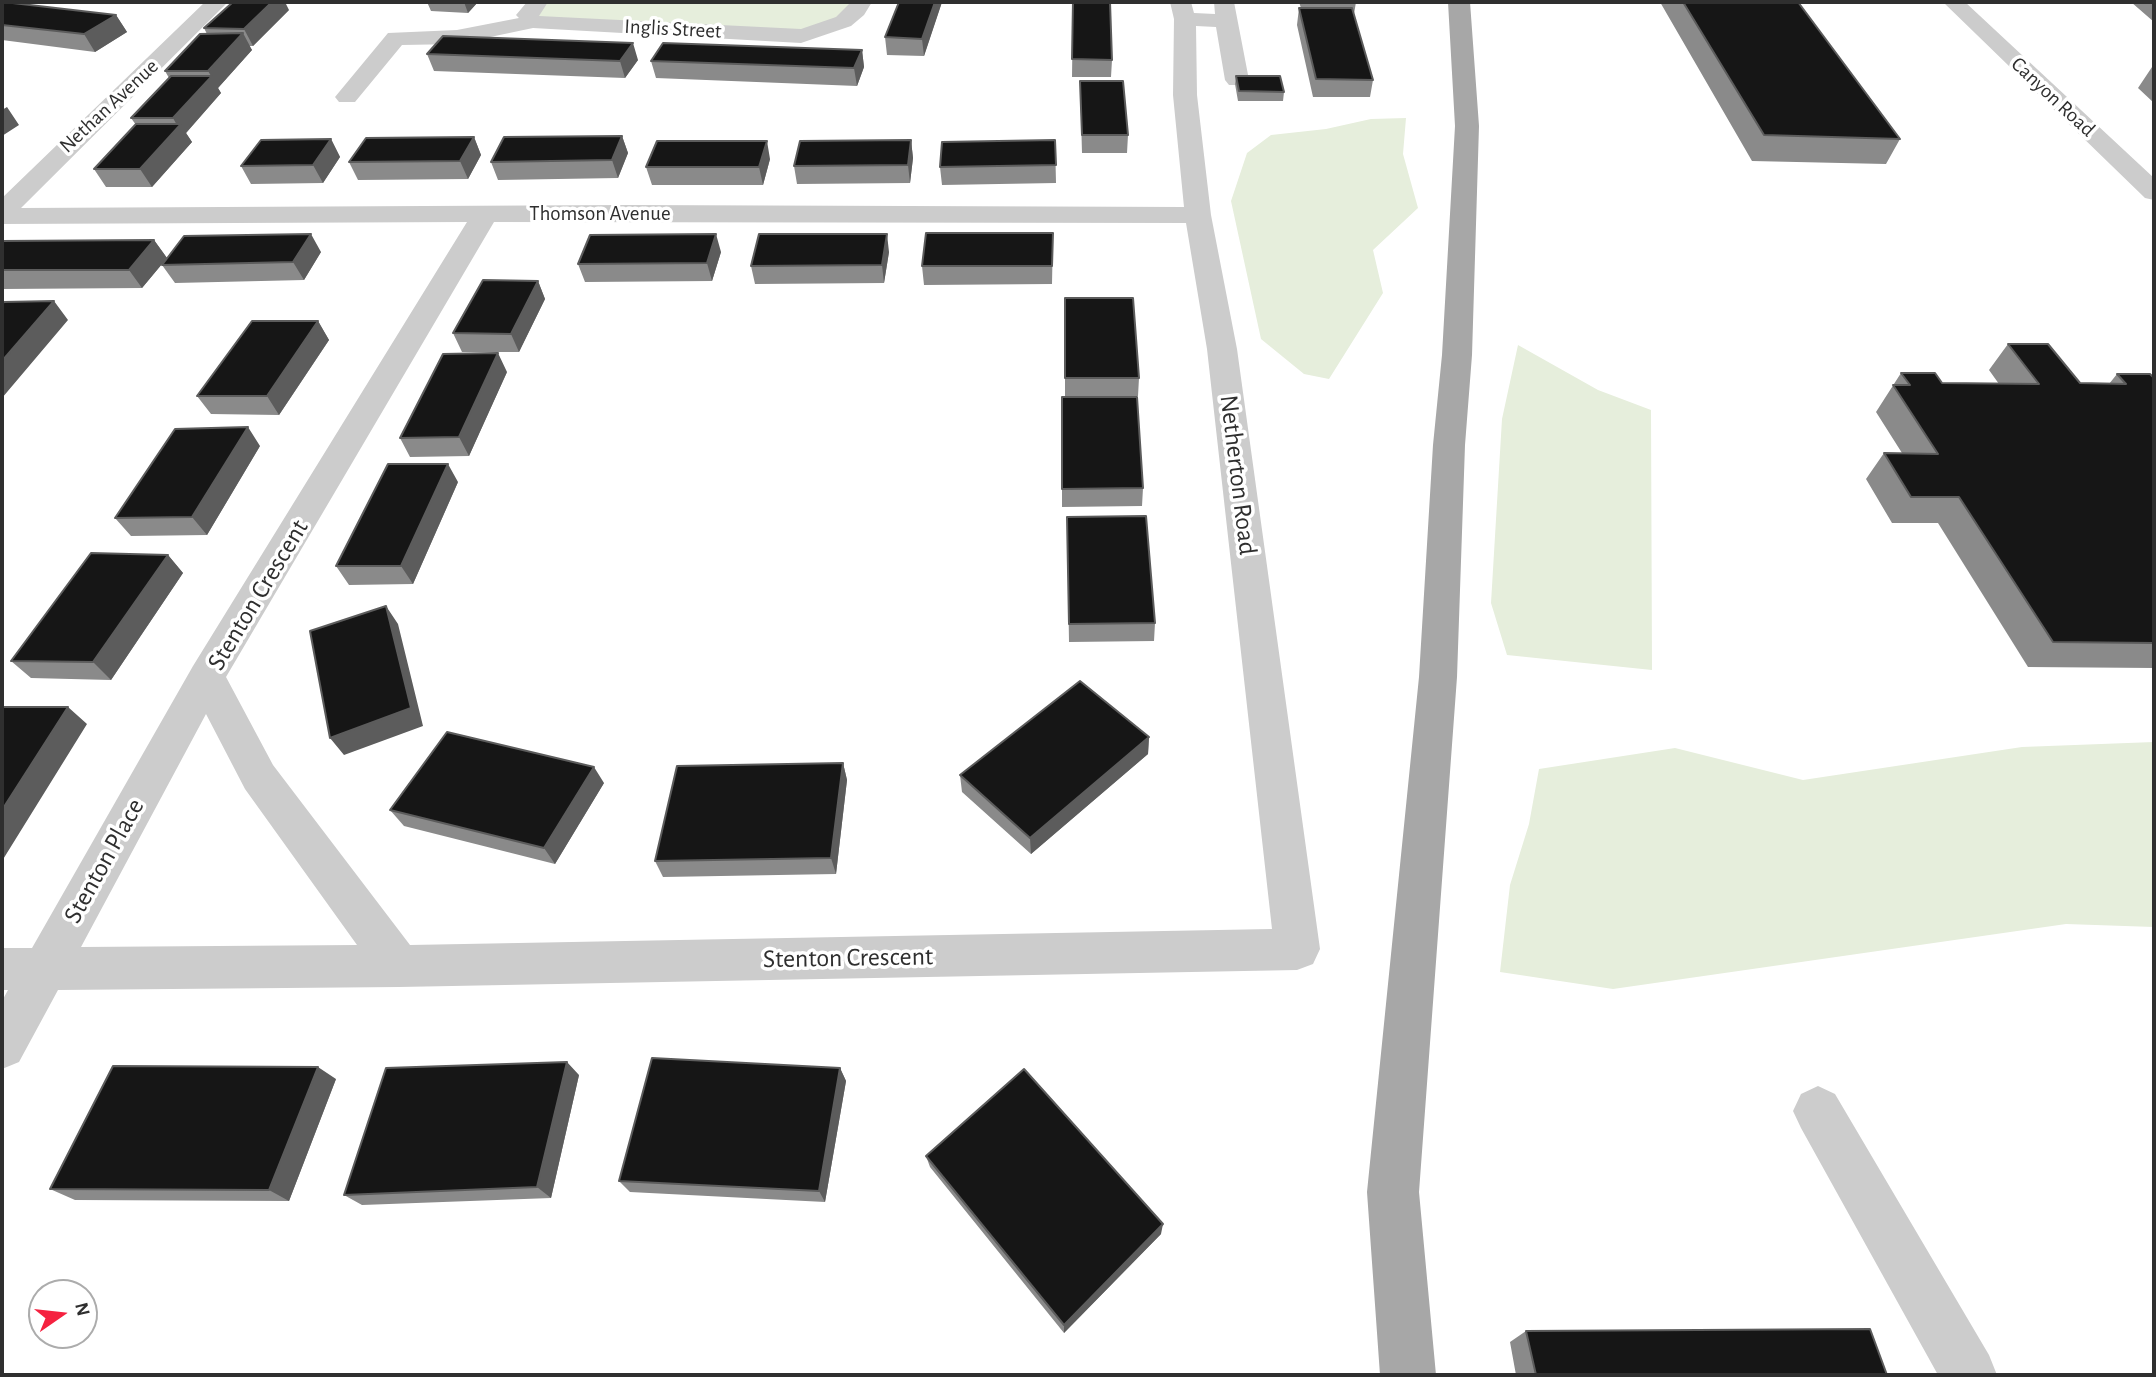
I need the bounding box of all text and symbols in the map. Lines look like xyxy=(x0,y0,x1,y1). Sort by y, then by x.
street label: Inglis Street xyxy=(624,14,722,44)
street label: Canyon Road xyxy=(2006,52,2100,142)
street label: Nethan Avenue xyxy=(54,54,164,158)
street label: Thomson Avenue xyxy=(529,201,671,227)
street label: Netherton Road xyxy=(1213,393,1263,557)
street label: Stenton Crescent xyxy=(201,514,315,676)
street label: Stenton Place xyxy=(57,793,151,929)
street label: Stenton Crescent xyxy=(763,941,933,975)
north arrow xyxy=(28,1279,98,1349)
text: N xyxy=(71,1301,93,1318)

